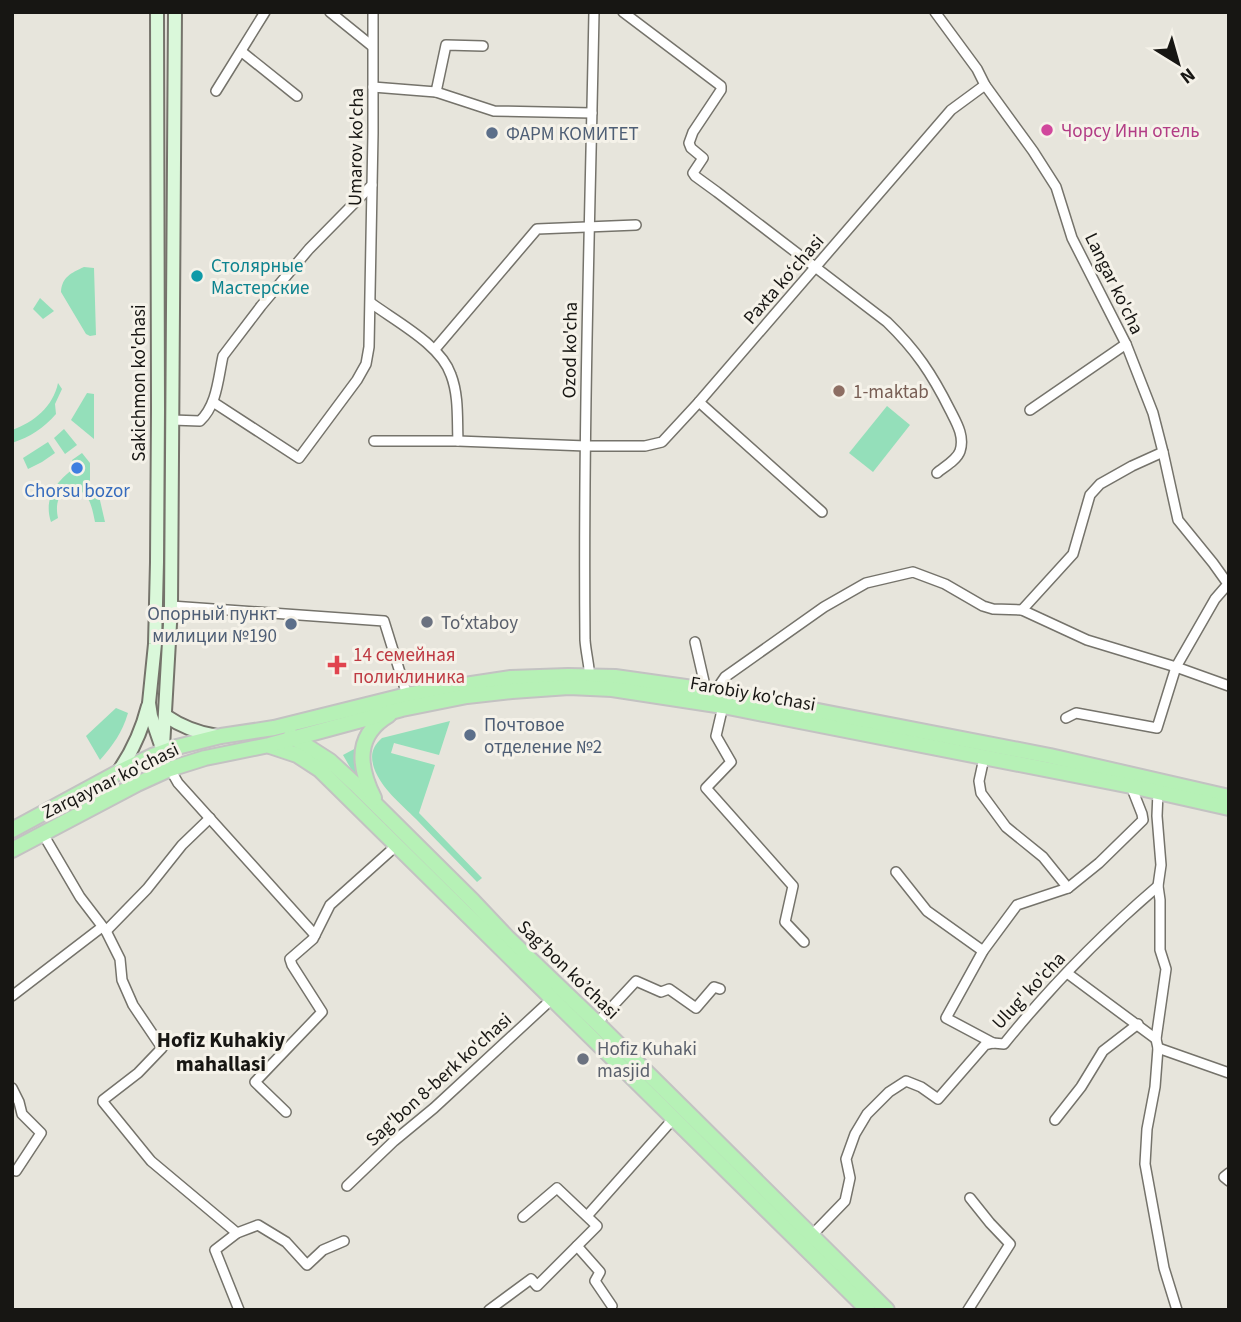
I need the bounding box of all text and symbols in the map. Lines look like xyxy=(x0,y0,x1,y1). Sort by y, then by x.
north arrow xyxy=(1143,28,1213,98)
text: N xyxy=(1174,61,1201,90)
street label: Umarov ko'cha xyxy=(342,88,371,206)
place label: Чорсу Инн отель xyxy=(1061,118,1200,145)
place label: ФАРМ КОМИТЕТ xyxy=(506,121,639,148)
marker: Чорсу Инн отель xyxy=(1039,122,1055,138)
marker: ФАРМ КОМИТЕТ xyxy=(484,125,500,141)
street label: Langar ko'cha xyxy=(1077,228,1150,339)
street label: Paxta ko‘chasi xyxy=(737,229,831,331)
place label: Столярные Мастерские xyxy=(211,253,310,302)
marker: Столярные Мастерские xyxy=(189,268,205,284)
street label: Ozod ko'cha xyxy=(556,302,585,399)
street label: Sakichmon ko'chasi xyxy=(126,304,153,462)
place label: 1-maktab xyxy=(853,379,929,406)
marker: 1-maktab xyxy=(831,383,847,399)
marker: Chorsu bozor xyxy=(69,460,85,476)
place label: Chorsu bozor xyxy=(24,478,130,505)
place label: Опорный пункт милиции №190 xyxy=(147,601,277,650)
place label: Toʻxtaboy xyxy=(441,610,518,637)
marker: Toʻxtaboy xyxy=(419,614,435,630)
marker: Опорный пункт милиции №190 xyxy=(283,616,299,632)
place label: 14 семейная поликлиника xyxy=(353,642,465,691)
marker: 14 семейная поликлиника xyxy=(327,655,347,675)
street label: Farobiy ko'chasi xyxy=(688,670,818,719)
place label: Почтовое отделение №2 xyxy=(484,712,602,761)
marker: Почтовое отделение №2 xyxy=(462,727,478,743)
street label: Zarqaynar ko'chasi xyxy=(38,736,184,826)
street label: Sag’bon ko’chasi xyxy=(511,914,625,1026)
street label: Ulug' ko'cha xyxy=(986,946,1072,1036)
street label: Sag'bon 8-berk ko'chasi xyxy=(360,1007,518,1153)
district label: Hofiz Kuhakiy mahallasi xyxy=(157,1025,285,1079)
place label: Hofiz Kuhaki masjid xyxy=(597,1036,697,1085)
marker: Hofiz Kuhaki masjid xyxy=(575,1051,591,1067)

